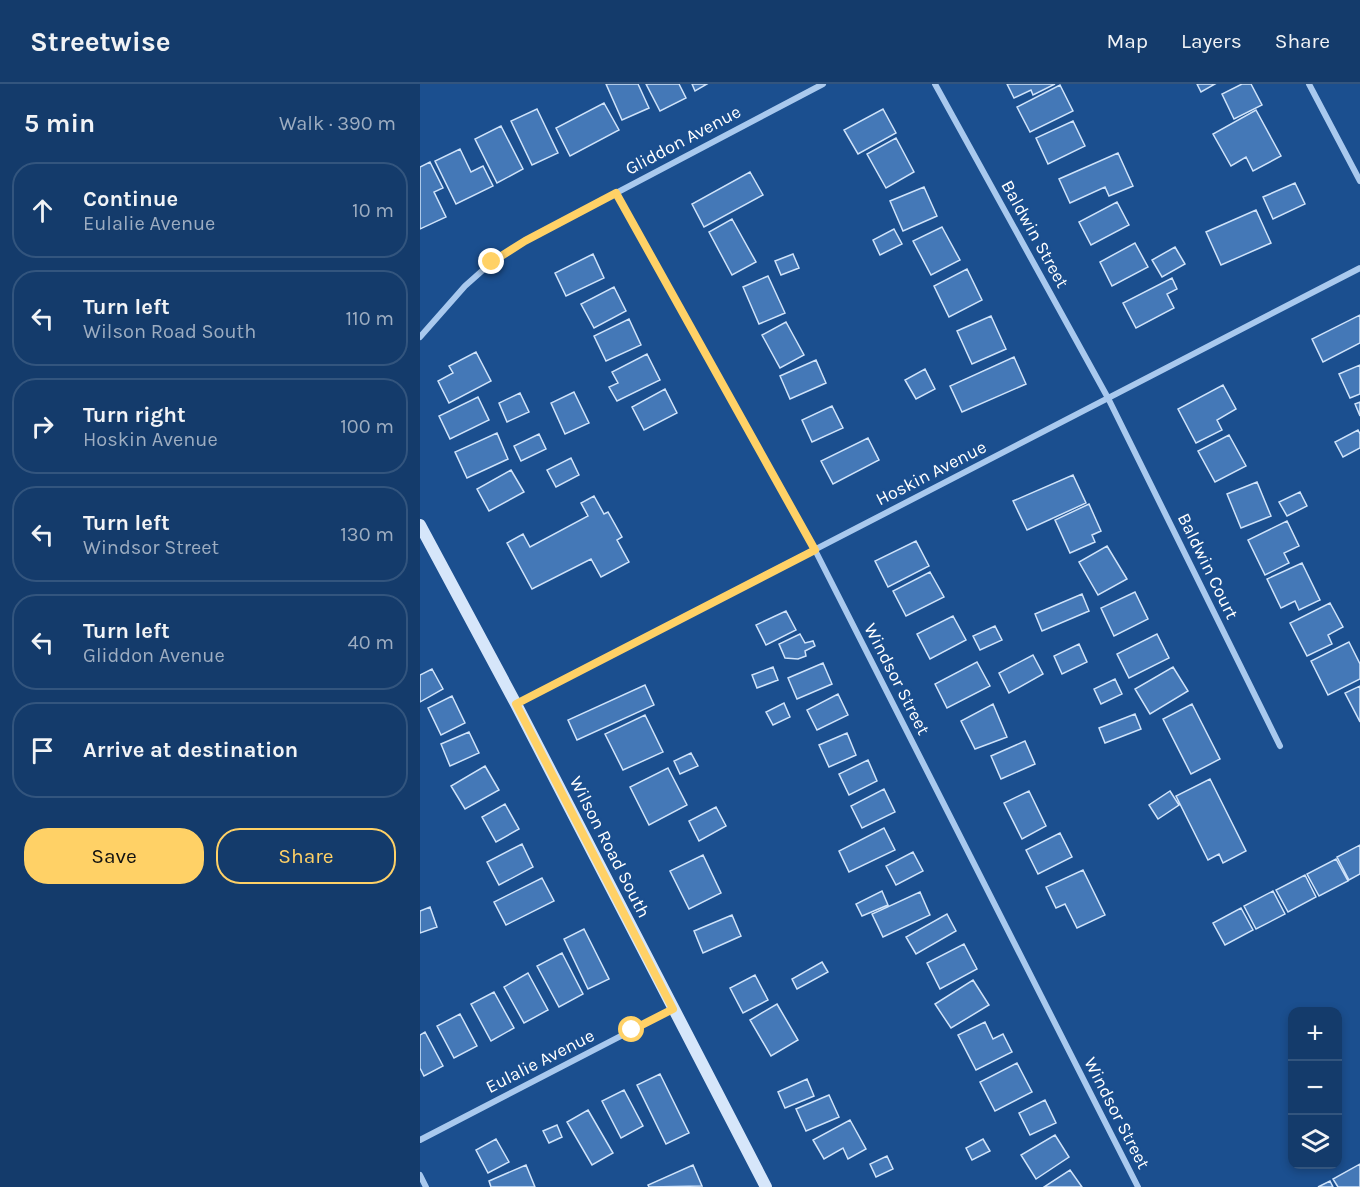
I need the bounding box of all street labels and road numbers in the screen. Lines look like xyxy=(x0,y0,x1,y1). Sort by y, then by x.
street label: Gliddon Avenue xyxy=(622,100,744,180)
street label: Baldwin Street xyxy=(996,176,1074,292)
street label: Hoskin Avenue xyxy=(872,436,990,510)
street label: Baldwin Court xyxy=(1173,509,1243,623)
street label: Windsor Street xyxy=(859,619,935,739)
street label: Wilson Road South xyxy=(565,773,655,921)
street label: Eulalie Avenue xyxy=(482,1024,598,1098)
street label: Windsor Street xyxy=(1079,1053,1155,1173)

